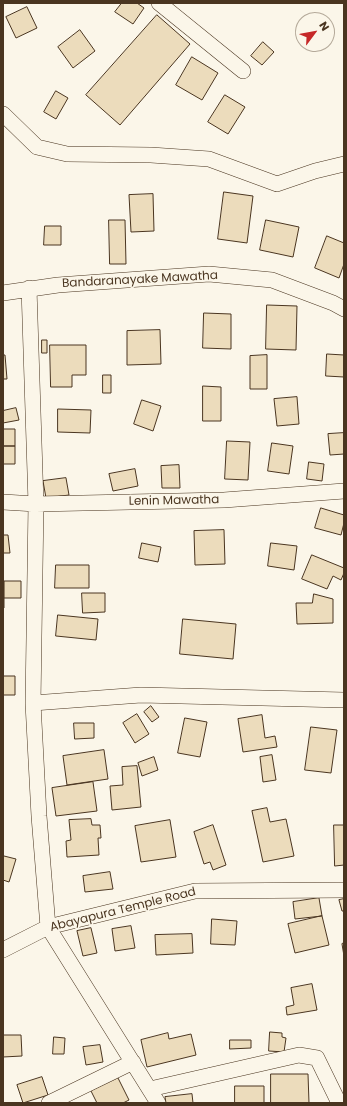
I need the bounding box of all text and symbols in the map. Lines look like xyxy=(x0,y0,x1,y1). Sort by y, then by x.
north arrow xyxy=(295,12,335,52)
text: N xyxy=(315,18,333,34)
street label: Bandaranayake Mawatha xyxy=(62,269,218,291)
street label: Lenin Mawatha xyxy=(129,493,219,509)
street label: Abayapura Temple Road xyxy=(49,885,197,935)

